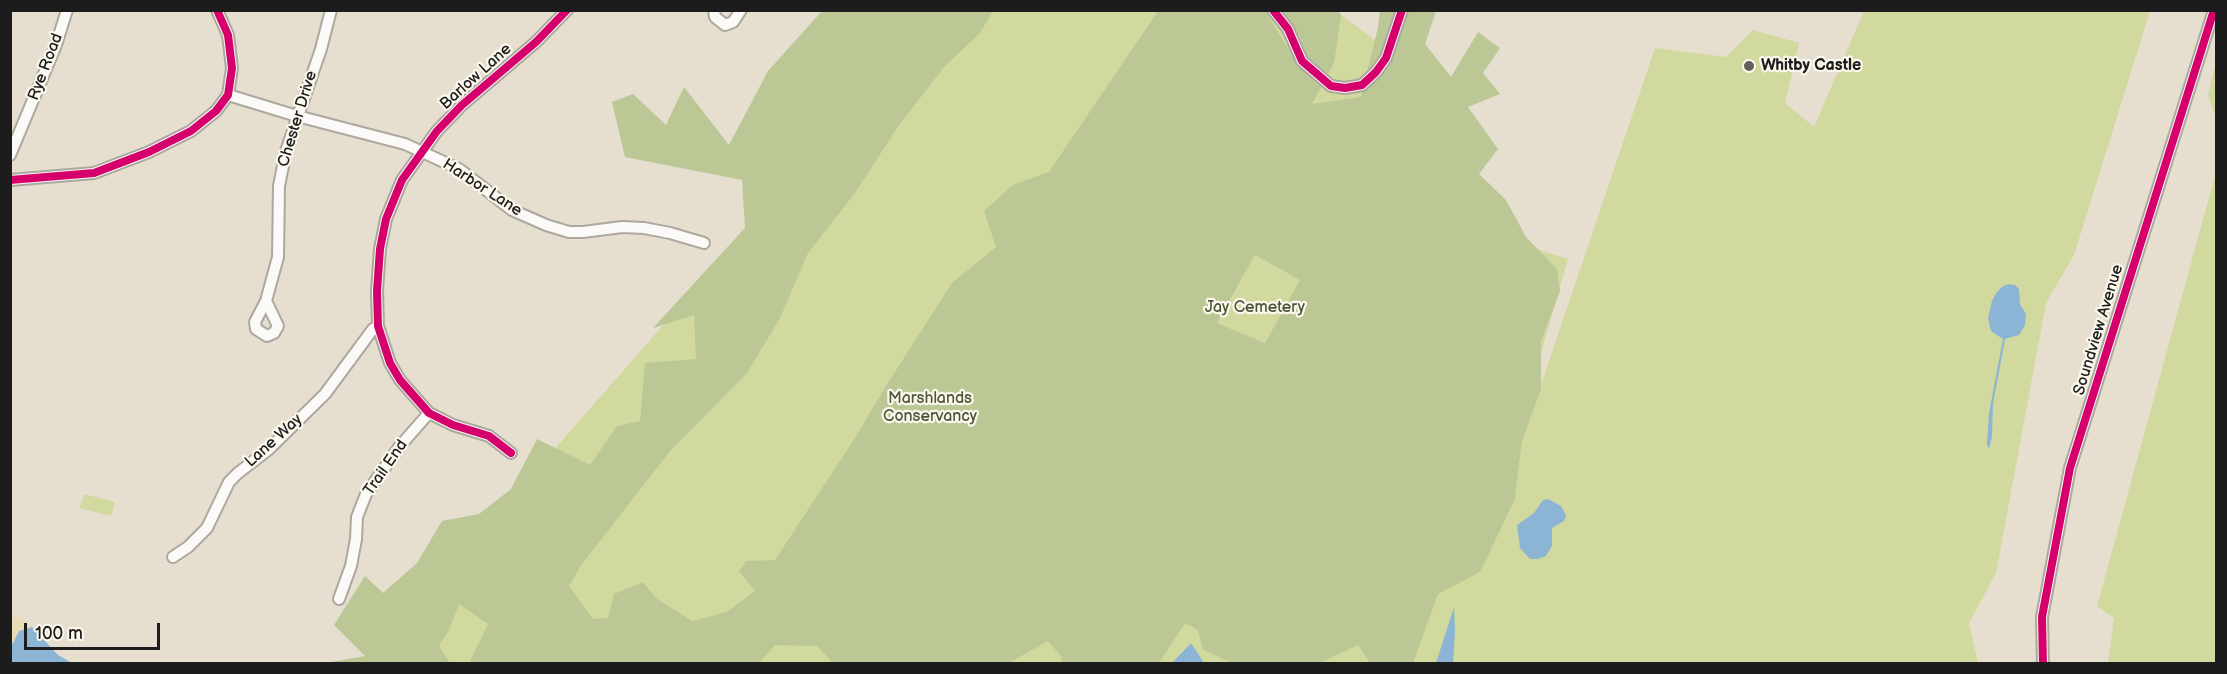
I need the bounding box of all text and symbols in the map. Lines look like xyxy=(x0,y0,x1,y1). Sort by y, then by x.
street label: Rye Road xyxy=(24,31,68,103)
street label: Barlow Lane xyxy=(436,40,516,114)
place label: Whitby Castle xyxy=(1761,56,1861,76)
marker: Whitby Castle xyxy=(1742,59,1756,73)
street label: Chester Drive xyxy=(274,69,322,169)
street label: Harbor Lane xyxy=(439,155,525,221)
street label: Soundview Avenue xyxy=(2070,262,2128,398)
park label: Jay Cemetery xyxy=(1205,298,1305,318)
park label: Marshlands Conservancy xyxy=(883,389,977,427)
street label: Lane Way xyxy=(241,410,307,472)
street label: Trail End xyxy=(360,436,412,500)
scale bar xyxy=(27,611,164,649)
text: 100 m xyxy=(35,623,83,644)

